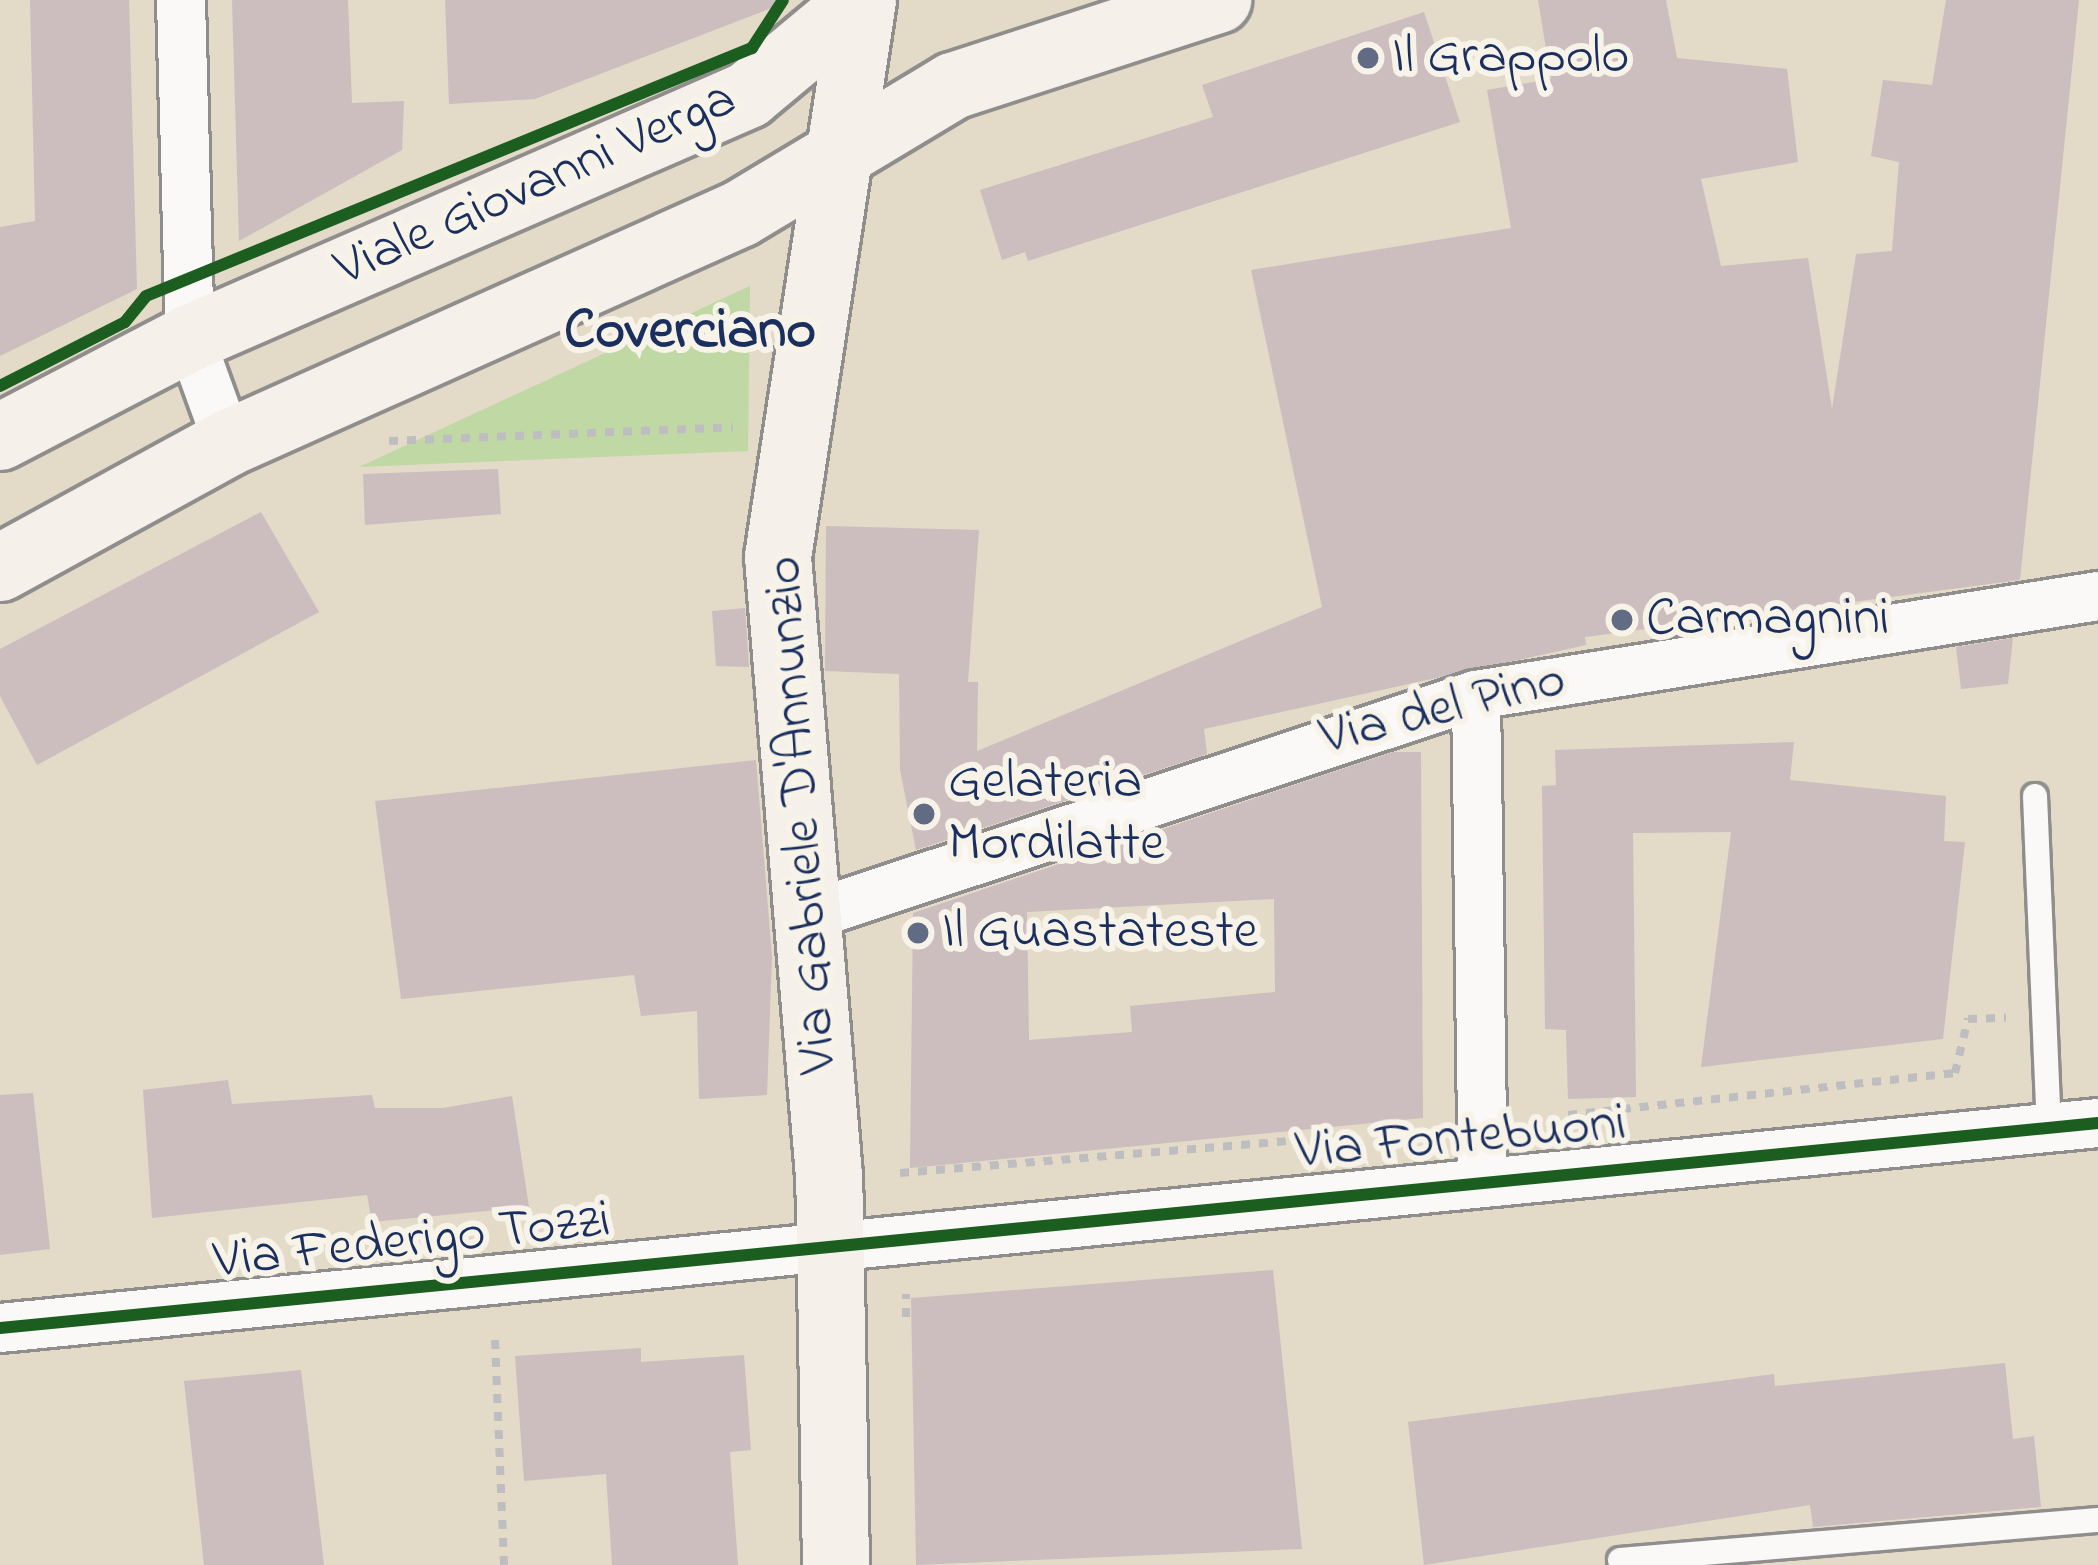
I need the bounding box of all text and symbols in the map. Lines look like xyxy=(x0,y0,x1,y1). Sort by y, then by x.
place label: Il Grappolo xyxy=(1392,26,1629,90)
marker: Il Grappolo xyxy=(1355,45,1381,71)
street label: Viale Giovanni Verga xyxy=(326,68,746,302)
district label: Coverciano xyxy=(564,299,816,367)
street label: Via Gabriele D'Annunzio xyxy=(753,554,853,1076)
place label: Carmagnini xyxy=(1646,588,1890,652)
marker: Carmagnini xyxy=(1609,607,1635,633)
street label: Via del Pino xyxy=(1314,648,1572,772)
place label: Gelateria Mordilatte xyxy=(948,751,1164,878)
marker: Gelateria Mordilatte xyxy=(911,801,937,827)
place label: Il Guastateste xyxy=(942,901,1258,965)
marker: Il Guastateste xyxy=(905,920,931,946)
street label: Via Fontebuoni xyxy=(1293,1092,1629,1186)
street label: Via Federigo Tozzi xyxy=(211,1189,613,1295)

